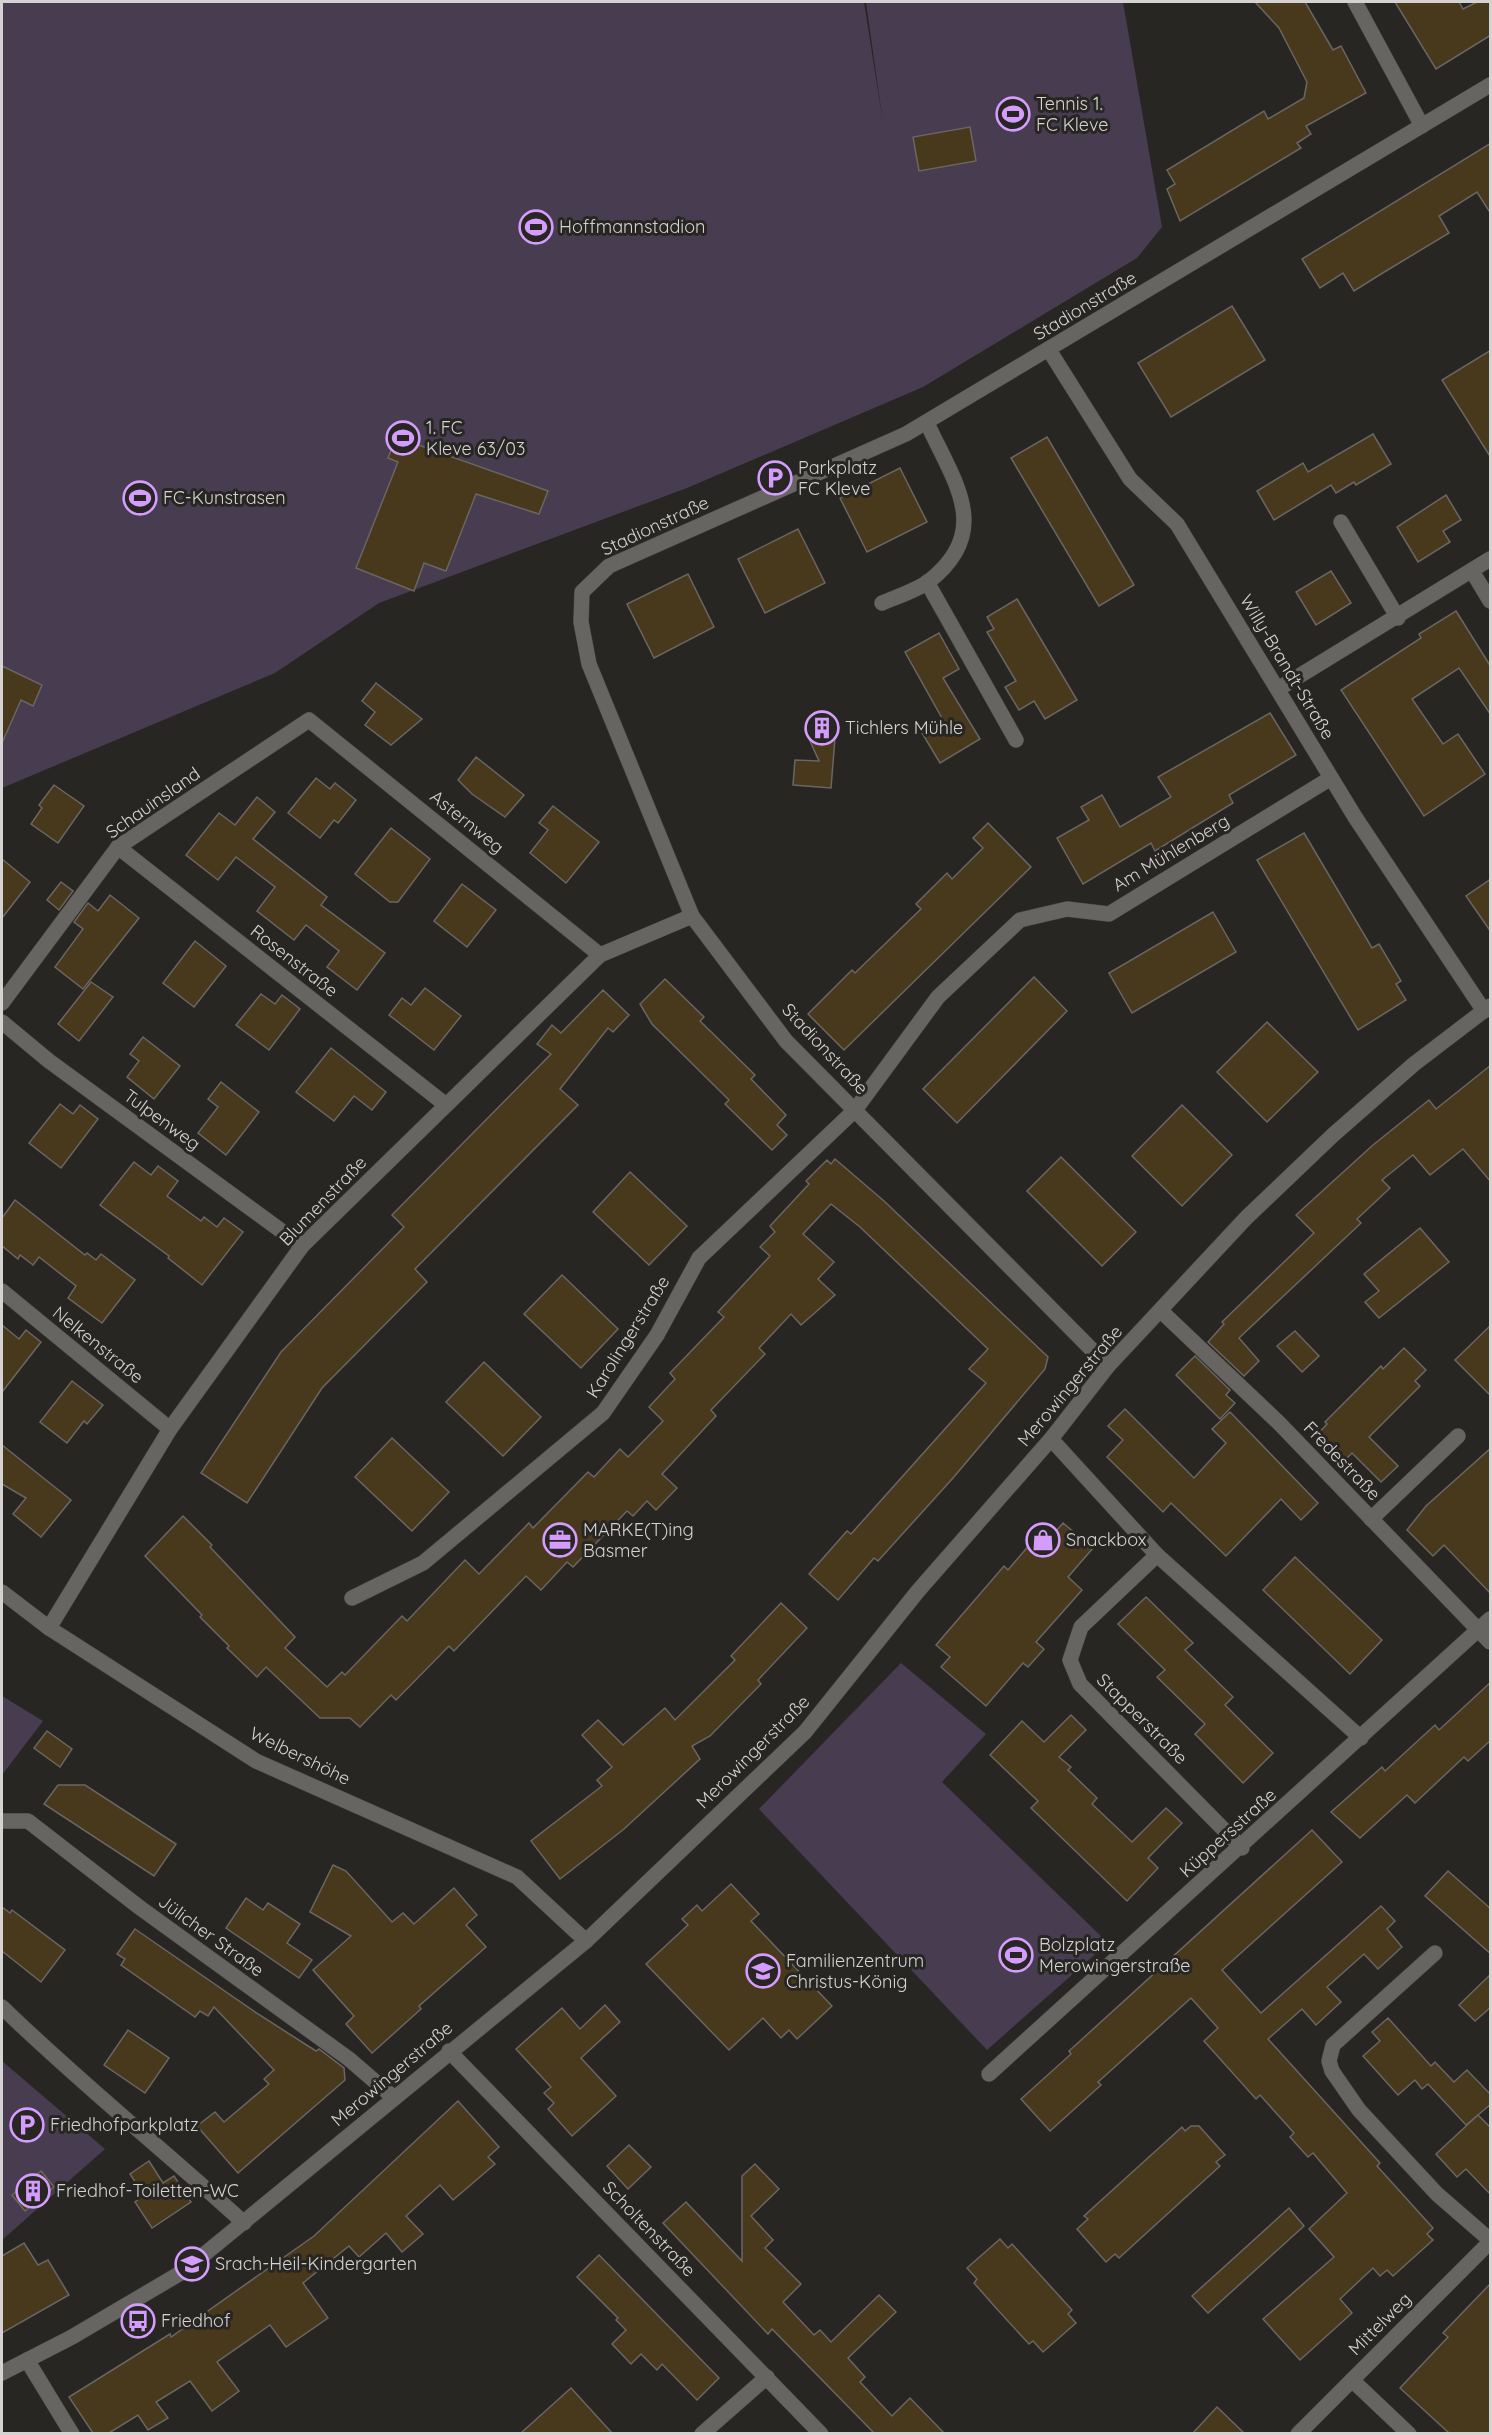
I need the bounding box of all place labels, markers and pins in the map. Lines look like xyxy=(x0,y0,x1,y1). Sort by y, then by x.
place label: Tennis 1. FC Kleve xyxy=(1036,92,1109,136)
sports icon: Tennis 1. FC Kleve xyxy=(995,96,1031,132)
sports icon: Hoffmannstadion xyxy=(518,209,554,245)
place label: Hoffmannstadion xyxy=(559,215,705,238)
place label: 1. FC Kleve 63/03 xyxy=(426,416,525,460)
sports icon: 1. FC Kleve 63/03 xyxy=(385,420,421,456)
place label: Parkplatz FC Kleve xyxy=(798,456,877,500)
parking icon: Parkplatz FC Kleve xyxy=(757,460,793,496)
sports icon: FC-Kunstrasen xyxy=(122,480,158,516)
place label: FC-Kunstrasen xyxy=(163,486,286,509)
building icon: Tichlers Mühle xyxy=(804,710,840,746)
place label: Tichlers Mühle xyxy=(845,716,963,739)
place label: MARKE(T)ing Basmer xyxy=(583,1518,694,1562)
office icon: MARKE(T)ing Basmer xyxy=(542,1522,578,1558)
shop icon: Snackbox xyxy=(1025,1522,1061,1558)
place label: Snackbox xyxy=(1066,1528,1147,1551)
place label: Bolzplatz Merowingerstraße xyxy=(1039,1933,1190,1977)
sports icon: Bolzplatz Merowingerstraße xyxy=(998,1937,1034,1973)
place label: Familienzentrum Christus-König xyxy=(786,1949,924,1993)
school or university icon: Familienzentrum Christus-König xyxy=(745,1953,781,1989)
parking icon: Friedhofparkplatz xyxy=(9,2107,45,2143)
place label: Friedhofparkplatz xyxy=(50,2113,199,2136)
building icon: Friedhof-Toiletten-WC xyxy=(15,2173,51,2209)
place label: Friedhof-Toiletten-WC xyxy=(56,2179,239,2202)
school or university icon: Srach-Heil-Kindergarten xyxy=(174,2246,210,2282)
place label: Srach-Heil-Kindergarten xyxy=(215,2252,417,2275)
bus stop icon: Friedhof xyxy=(120,2303,156,2339)
place label: Friedhof xyxy=(161,2309,231,2332)

